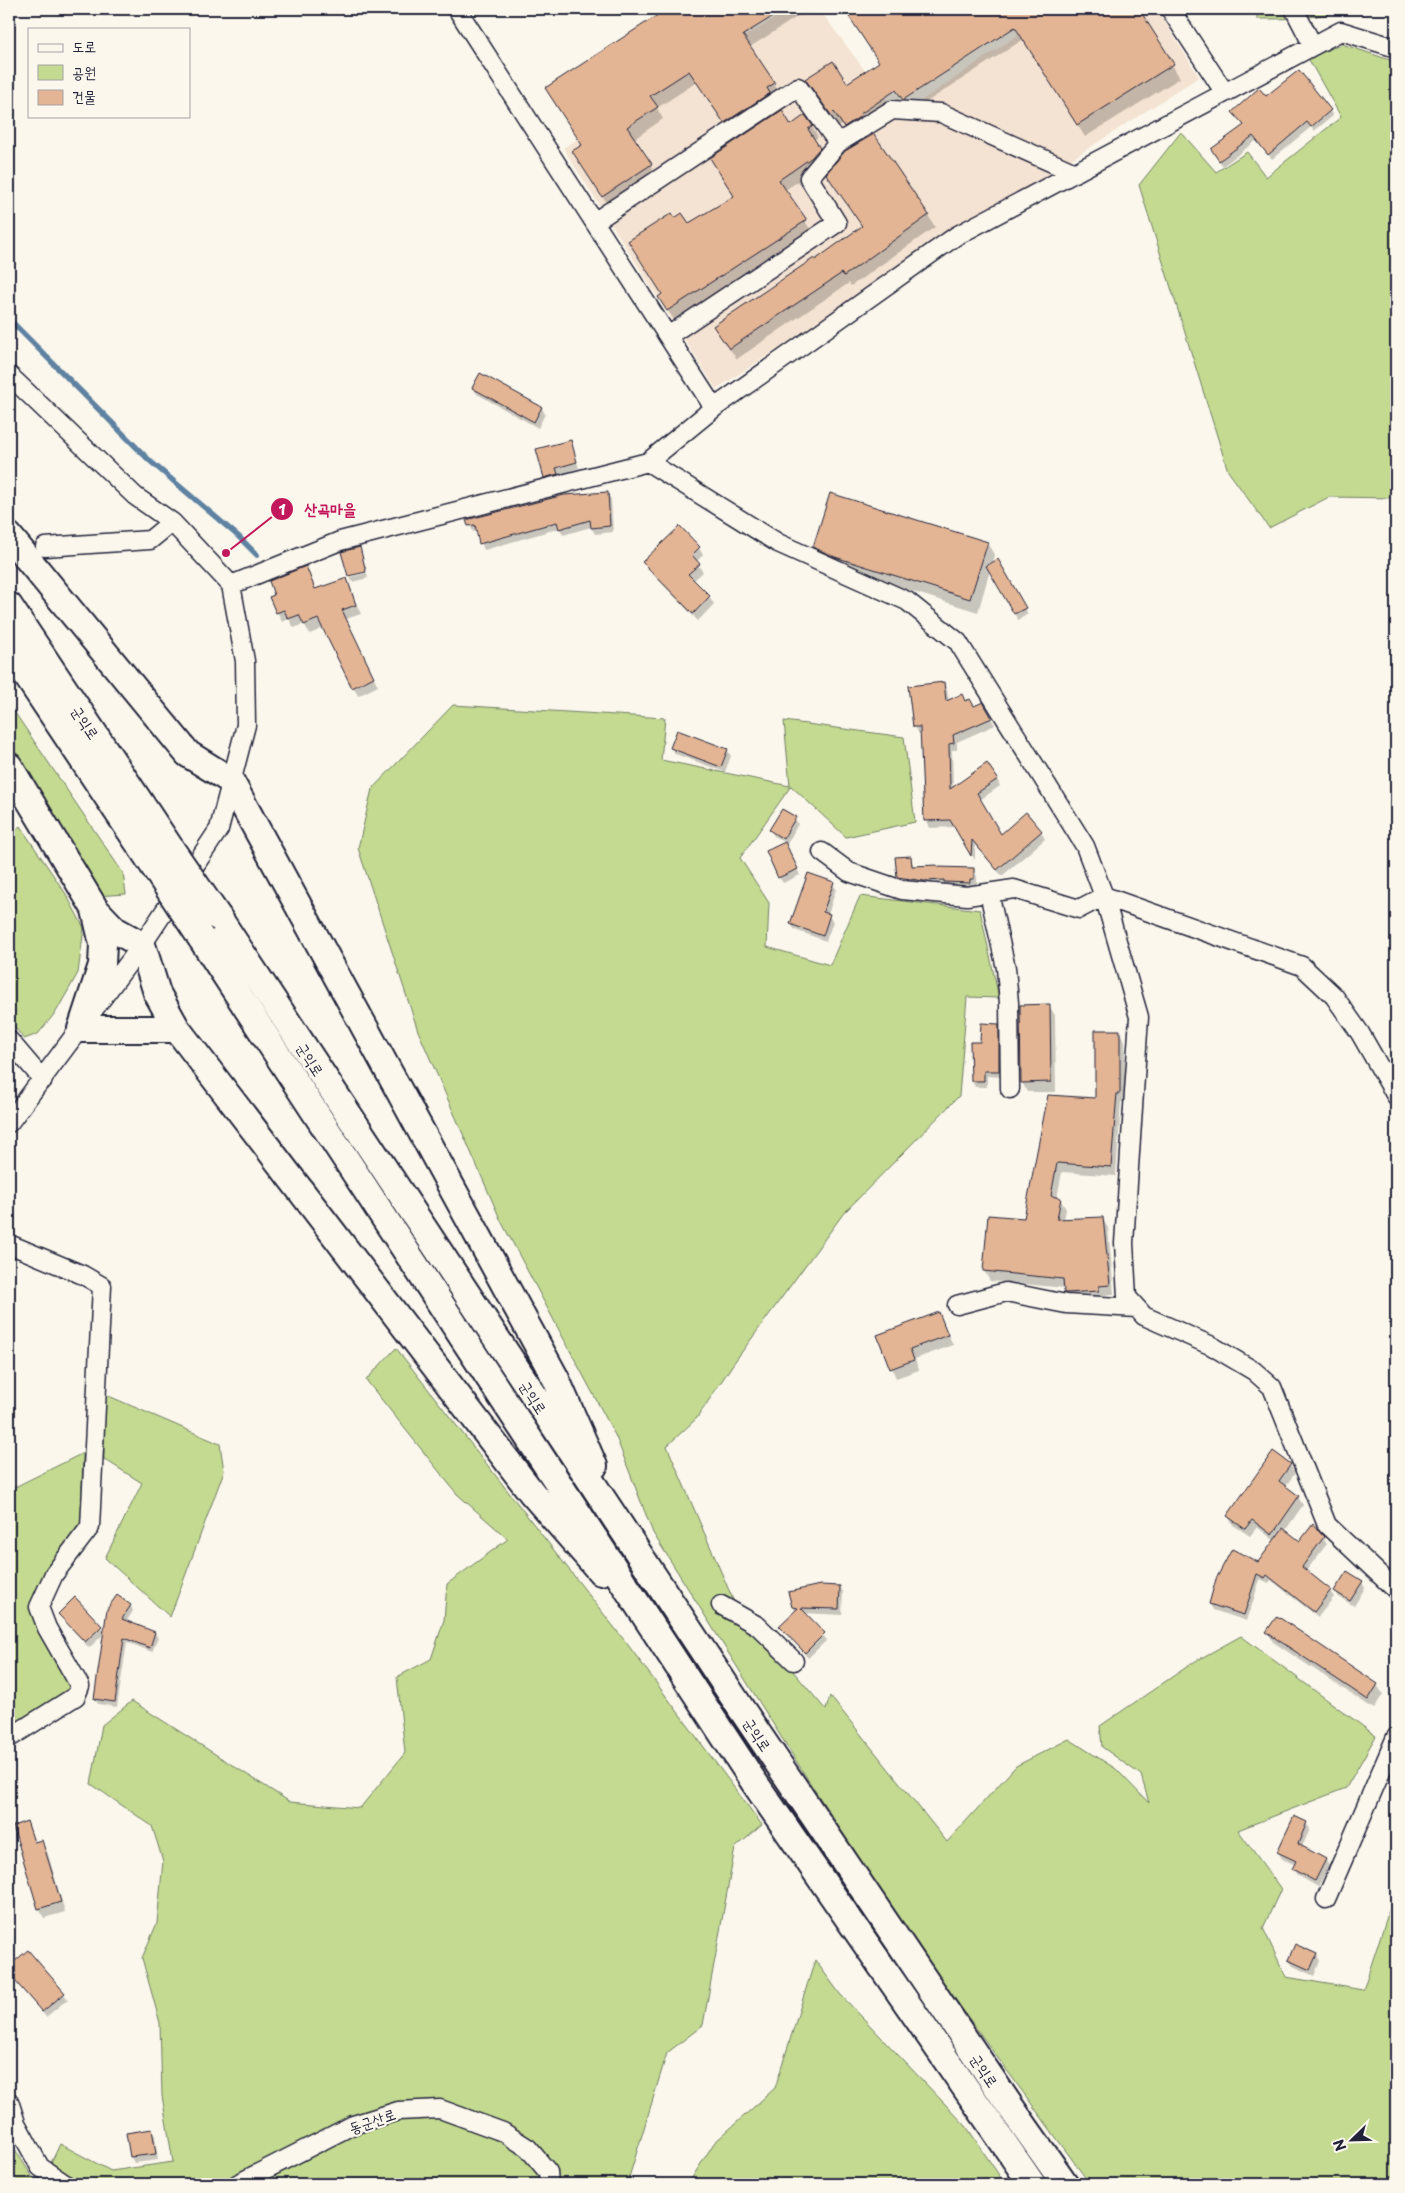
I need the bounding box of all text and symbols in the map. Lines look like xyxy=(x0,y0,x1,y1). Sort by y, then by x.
legend xyxy=(28,28,190,118)
text: 도로 xyxy=(72,34,96,57)
text: 공원 xyxy=(72,60,96,83)
text: 건물 xyxy=(72,84,96,107)
callout: 산곡마을 xyxy=(269,494,366,525)
text: 산곡마을 xyxy=(304,496,356,520)
text: 1 xyxy=(278,497,286,520)
street label: 군익로 xyxy=(66,701,106,743)
street label: 군익로 xyxy=(291,1038,331,1080)
street label: 군익로 xyxy=(514,1376,554,1418)
street label: 군익로 xyxy=(738,1713,778,1755)
street label: 군익로 xyxy=(965,2049,1005,2091)
street label: 동군산로 xyxy=(345,2101,399,2139)
north arrow xyxy=(1328,2116,1378,2166)
text: N xyxy=(1328,2136,1351,2154)

